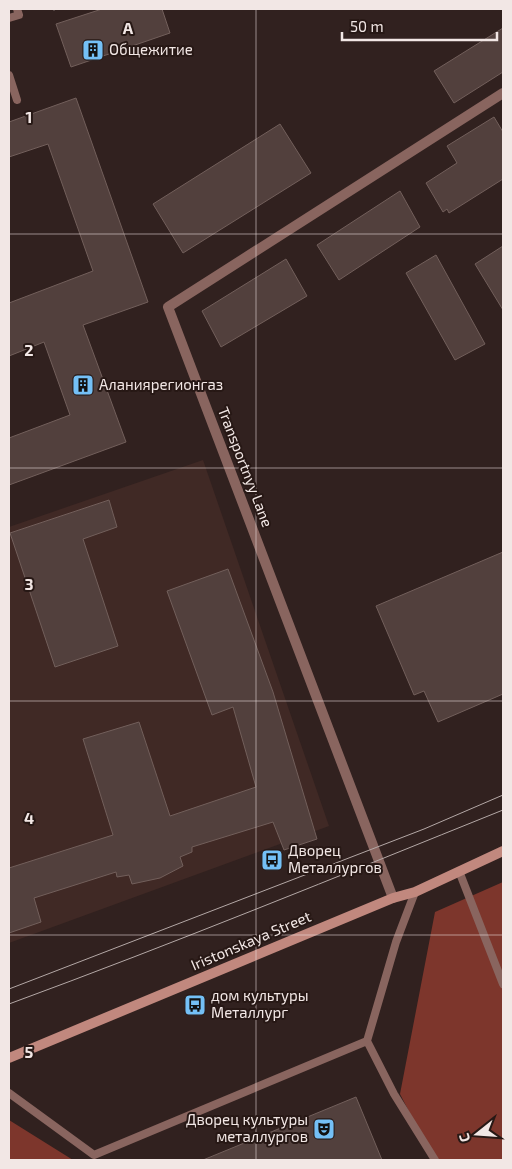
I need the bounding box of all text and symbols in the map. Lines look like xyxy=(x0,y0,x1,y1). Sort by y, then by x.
scale bar xyxy=(342,10,497,42)
text: 50 m xyxy=(350,17,384,35)
text: A xyxy=(123,18,134,37)
building icon: Общежитие xyxy=(81,38,105,62)
place label: Общежитие xyxy=(109,40,193,58)
text: 1 xyxy=(26,107,32,126)
text: 2 xyxy=(24,340,34,359)
building icon: Аланиярегионгаз xyxy=(71,373,95,397)
place label: Аланиярегионгаз xyxy=(99,375,223,393)
street label: Transportnyy Lane xyxy=(215,404,277,529)
text: 3 xyxy=(24,574,34,593)
text: 4 xyxy=(24,808,34,827)
place label: Дворец Металлургов xyxy=(288,841,382,877)
bus stop icon: Дворец Металлургов xyxy=(260,848,284,872)
street label: Iristonskaya Street xyxy=(188,907,314,974)
place label: дом культуры Металлург xyxy=(211,986,309,1022)
bus stop icon: дом культуры Металлург xyxy=(183,993,207,1017)
text: 5 xyxy=(25,1042,34,1061)
north arrow xyxy=(452,1109,502,1159)
place label: Дворец культуры металлургов xyxy=(186,1110,308,1146)
theatre icon: Дворец культуры металлургов xyxy=(312,1117,336,1141)
text: С xyxy=(455,1132,473,1144)

